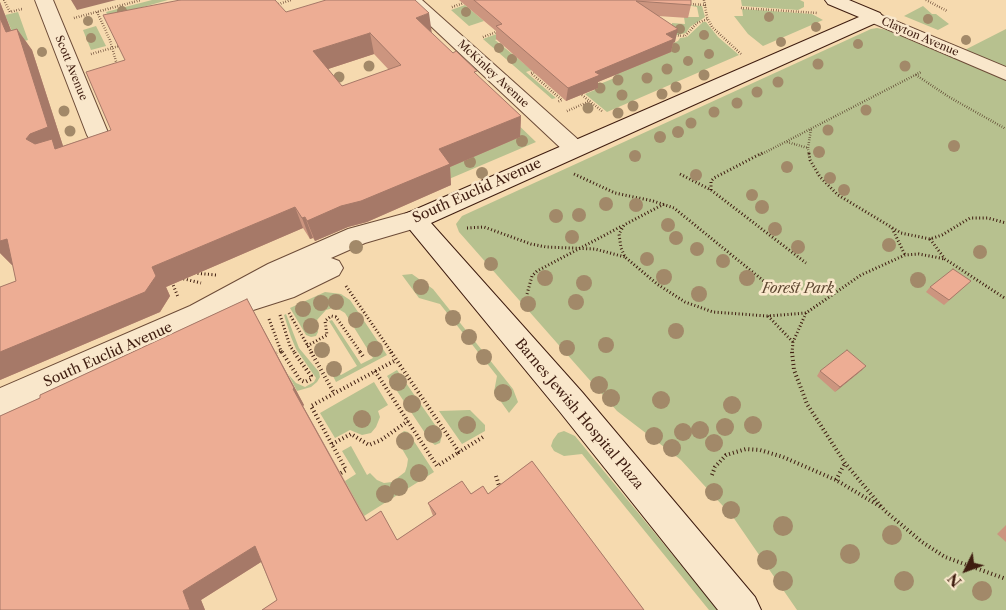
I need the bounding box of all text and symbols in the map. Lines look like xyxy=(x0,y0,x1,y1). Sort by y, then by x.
street label: Clayton Avenue xyxy=(879,15,961,59)
street label: Scott Avenue xyxy=(52,34,90,102)
street label: McKinley Avenue xyxy=(455,38,531,110)
street label: South Euclid Avenue xyxy=(410,155,544,227)
park label: Forest Park xyxy=(762,281,834,297)
street label: South Euclid Avenue xyxy=(41,319,175,391)
street label: Barnes Jewish Hospital Plaza xyxy=(511,335,647,493)
north arrow xyxy=(941,545,991,595)
text: N xyxy=(944,569,966,591)

